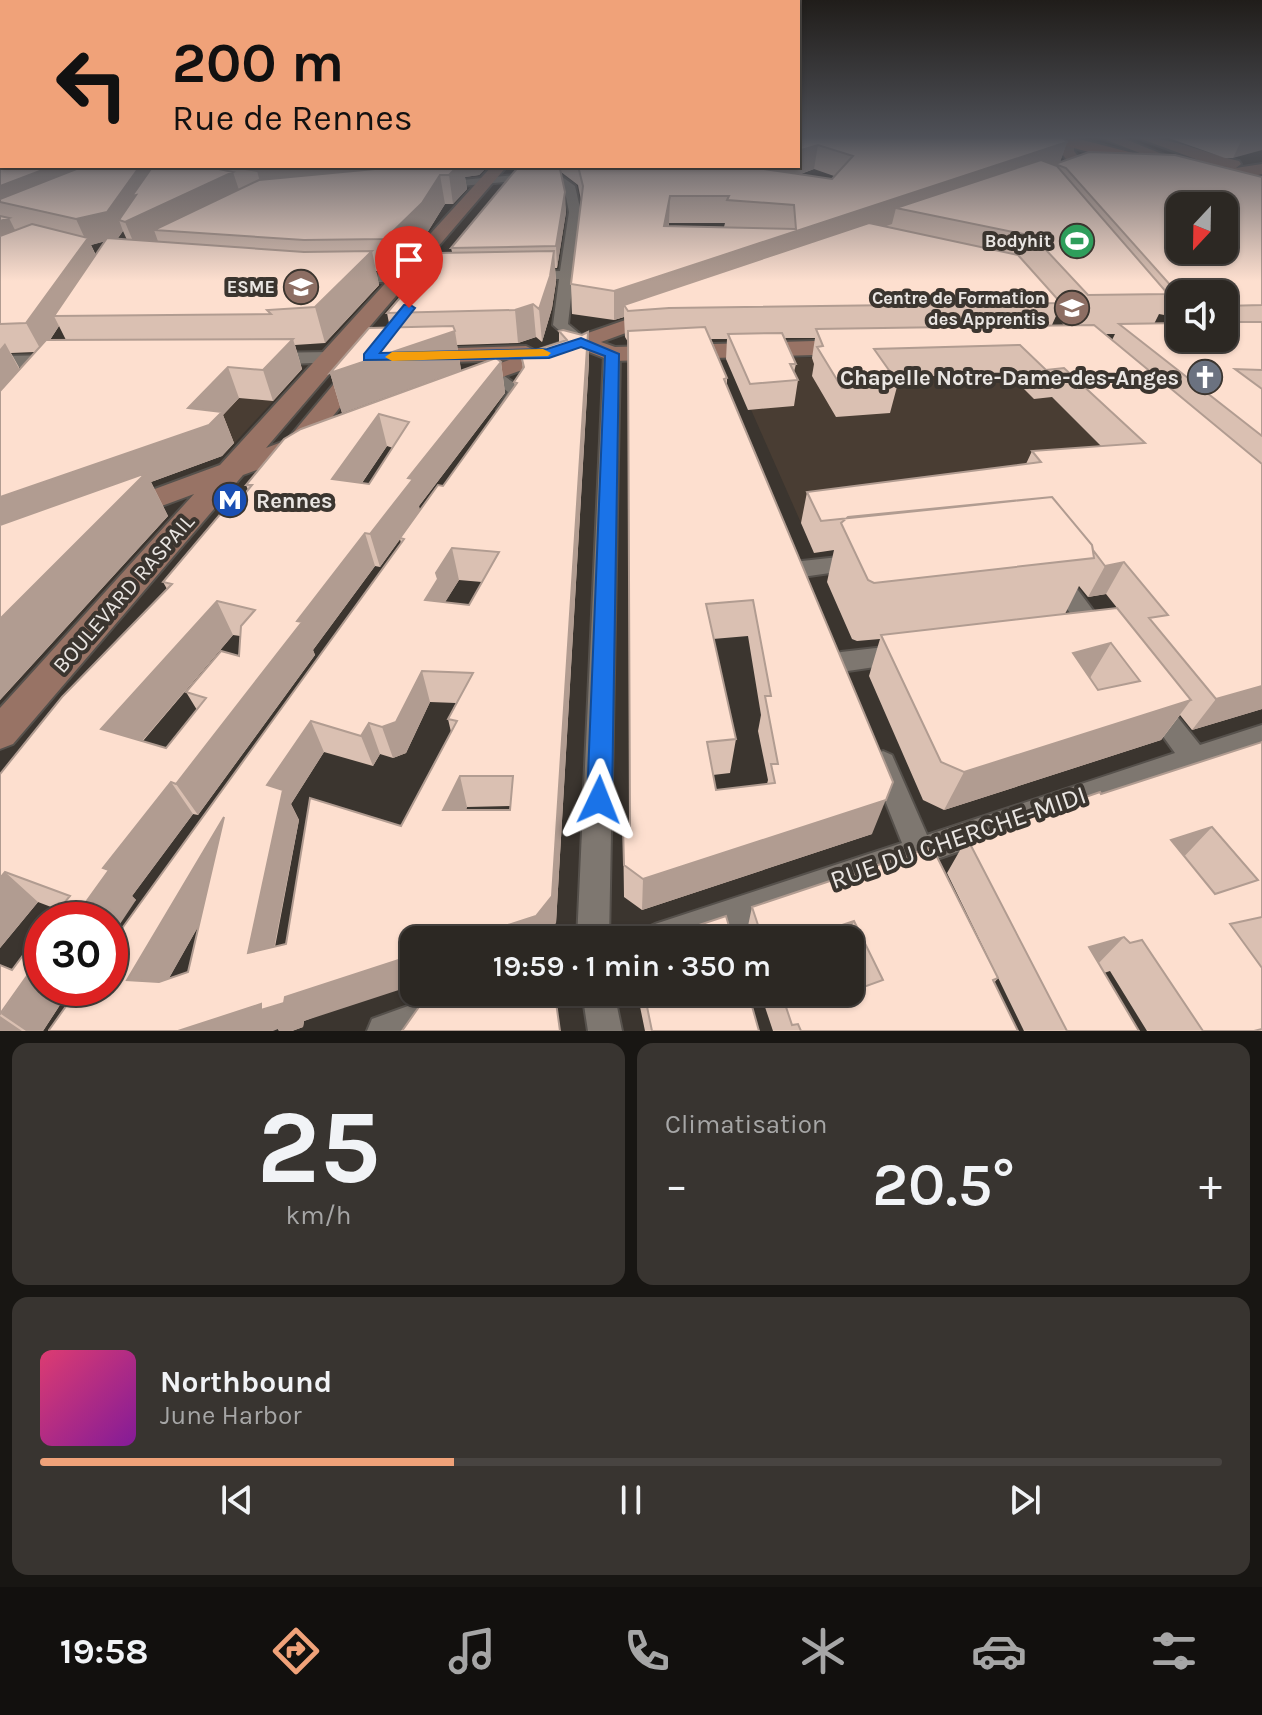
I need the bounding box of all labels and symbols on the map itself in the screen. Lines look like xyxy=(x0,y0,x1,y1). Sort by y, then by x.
north arrow xyxy=(1166,192,1238,264)
sports icon: Bodyhit xyxy=(1058,222,1096,260)
pin xyxy=(375,226,443,308)
place label: Bodyhit xyxy=(985,230,1051,252)
school or university icon: ESME xyxy=(282,268,320,306)
place label: ESME xyxy=(227,276,275,298)
place label: Centre de Formation des Apprentis xyxy=(872,287,1046,330)
school or university icon: Centre de Formation des Apprentis xyxy=(1053,289,1091,327)
church icon: Chapelle Notre-Dame-des-Anges xyxy=(1186,358,1224,396)
place label: Chapelle Notre-Dame-des-Anges xyxy=(840,365,1179,391)
metro station icon: Rennes xyxy=(211,481,249,519)
place label: Rennes xyxy=(256,488,333,514)
street label: BOULEVARD RASPAIL xyxy=(48,508,200,678)
position arrow xyxy=(557,758,641,842)
street label: RUE DU CHERCHE-MIDI xyxy=(826,779,1090,896)
speed limit sign: 30 xyxy=(24,902,128,1006)

